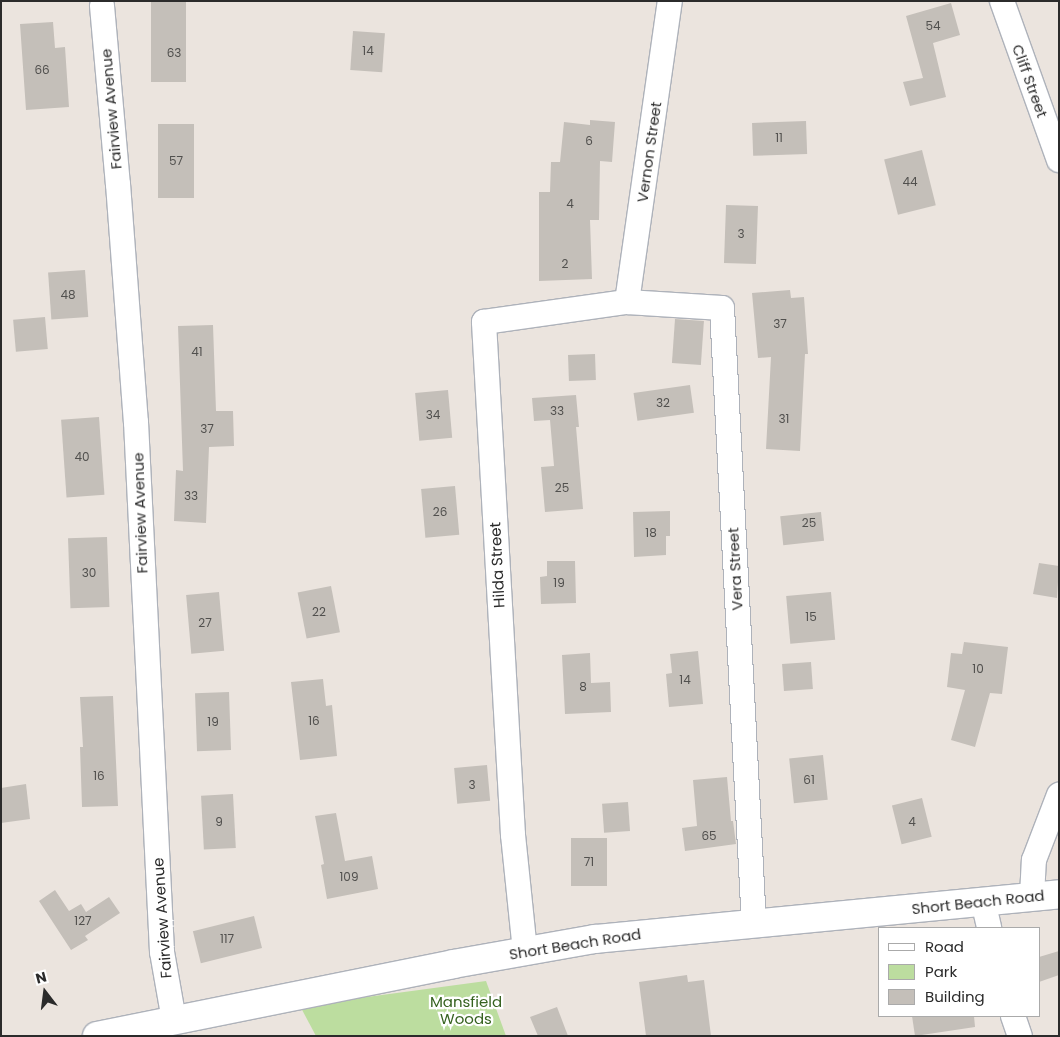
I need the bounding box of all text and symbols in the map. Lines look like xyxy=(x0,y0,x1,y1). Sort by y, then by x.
house number: 54 xyxy=(925,19,941,33)
street label: Cliff Street xyxy=(1008,42,1052,120)
house number: 14 xyxy=(362,44,374,58)
house number: 63 xyxy=(167,46,181,60)
street label: Fairview Avenue xyxy=(97,48,125,170)
house number: 66 xyxy=(34,63,50,77)
street label: Vernon Street xyxy=(633,100,665,204)
house number: 11 xyxy=(775,131,783,145)
house number: 6 xyxy=(585,134,593,148)
house number: 57 xyxy=(169,154,183,168)
house number: 44 xyxy=(902,175,918,189)
house number: 4 xyxy=(566,197,574,211)
house number: 3 xyxy=(737,227,745,241)
house number: 2 xyxy=(562,257,568,271)
house number: 48 xyxy=(60,288,76,302)
house number: 37 xyxy=(773,317,787,331)
house number: 41 xyxy=(191,345,203,359)
house number: 32 xyxy=(656,396,670,410)
house number: 33 xyxy=(550,404,564,418)
house number: 34 xyxy=(426,408,440,422)
house number: 31 xyxy=(779,412,789,426)
house number: 37 xyxy=(200,422,214,436)
house number: 40 xyxy=(74,450,90,464)
street label: Fairview Avenue xyxy=(129,452,151,574)
house number: 25 xyxy=(555,481,569,495)
house number: 33 xyxy=(184,489,198,503)
house number: 26 xyxy=(433,505,447,519)
house number: 25 xyxy=(802,516,816,530)
street label: Hilda Street xyxy=(486,522,508,608)
house number: 18 xyxy=(645,526,657,540)
street label: Vera Street xyxy=(724,527,746,611)
house number: 30 xyxy=(82,566,96,580)
house number: 19 xyxy=(553,576,565,590)
house number: 22 xyxy=(312,605,326,619)
house number: 15 xyxy=(805,610,817,624)
house number: 27 xyxy=(198,616,212,630)
house number: 10 xyxy=(972,662,984,676)
house number: 14 xyxy=(679,673,691,687)
house number: 8 xyxy=(579,680,587,694)
house number: 16 xyxy=(308,714,320,728)
house number: 19 xyxy=(207,715,219,729)
house number: 16 xyxy=(93,769,105,783)
house number: 61 xyxy=(803,773,815,787)
house number: 3 xyxy=(468,778,476,792)
house number: 9 xyxy=(215,815,223,829)
house number: 4 xyxy=(908,815,916,829)
house number: 65 xyxy=(701,829,717,843)
house number: 71 xyxy=(584,855,594,869)
street label: Fairview Avenue xyxy=(149,857,175,979)
house number: 109 xyxy=(340,870,358,884)
street label: Short Beach Road xyxy=(911,886,1045,918)
house number: 127 xyxy=(74,914,92,928)
street label: Short Beach Road xyxy=(508,925,642,963)
legend xyxy=(878,927,1040,1017)
house number: 117 xyxy=(220,932,234,946)
text: Road xyxy=(925,936,964,957)
text: Park xyxy=(925,961,957,982)
text: N xyxy=(33,966,49,989)
north arrow xyxy=(20,967,70,1017)
text: Building xyxy=(925,986,985,1007)
park label: Mansfield Woods xyxy=(430,992,502,1027)

